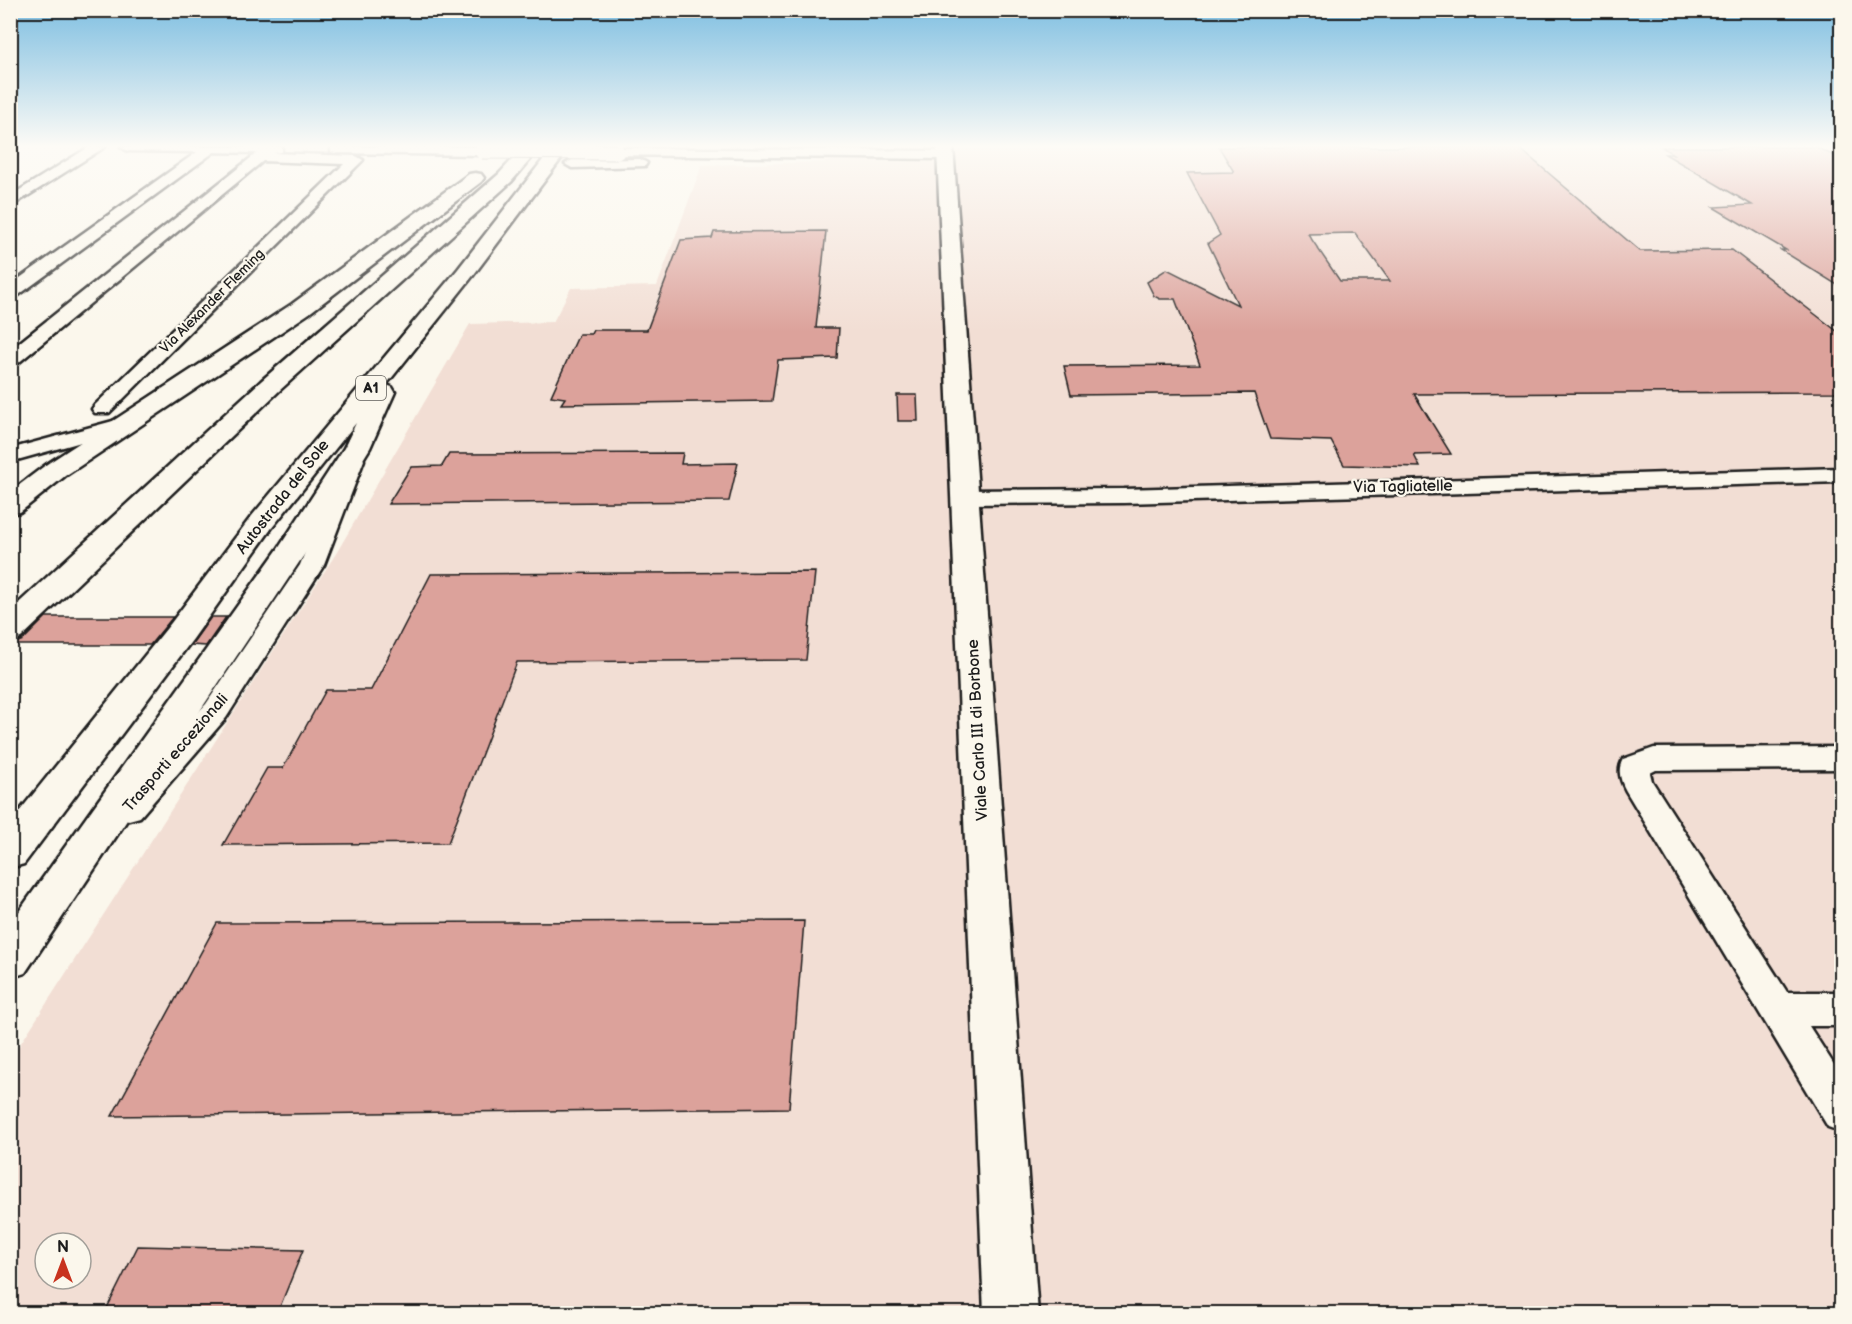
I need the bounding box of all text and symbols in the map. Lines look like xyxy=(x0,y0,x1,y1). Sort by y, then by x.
street label: Via Alexander Fleming xyxy=(156,245,268,357)
road number: A1 xyxy=(356,376,386,400)
street label: Autostrada del Sole xyxy=(232,436,334,558)
street label: Via Tagliatelle xyxy=(1353,477,1453,497)
street label: Viale Carlo III di Borbone xyxy=(964,638,992,821)
street label: Trasporti eccezionali xyxy=(119,690,233,816)
north arrow xyxy=(33,1231,93,1291)
text: N xyxy=(57,1238,69,1257)

